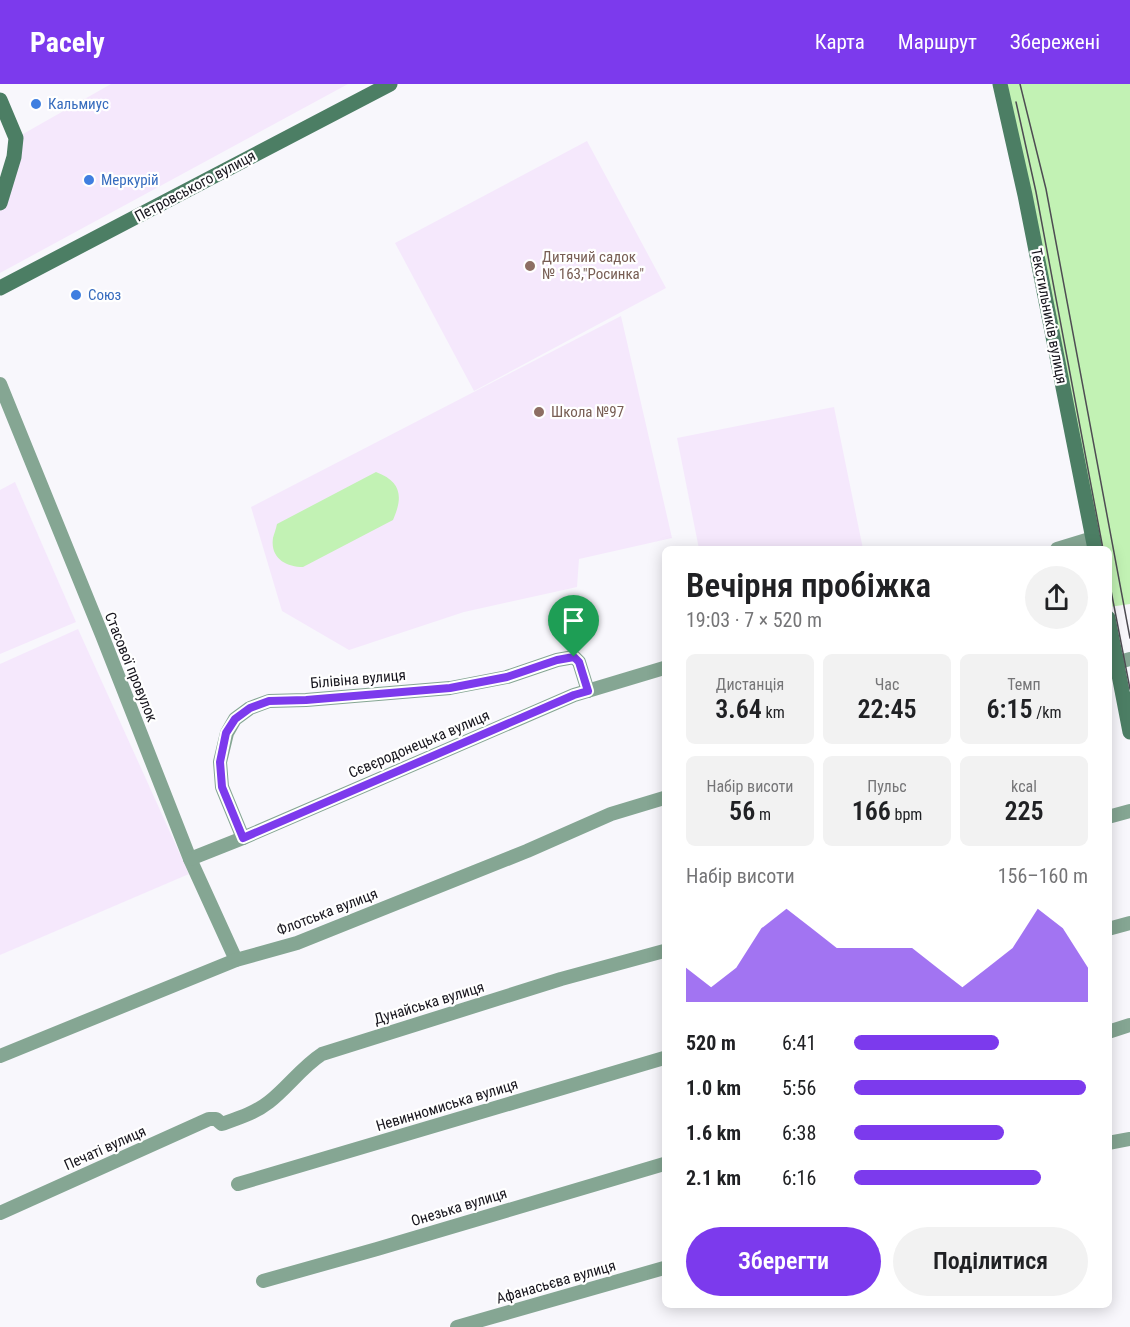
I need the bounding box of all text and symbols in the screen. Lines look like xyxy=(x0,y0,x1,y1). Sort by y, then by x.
text: Pacely xyxy=(30,26,105,59)
text: Карта xyxy=(815,30,865,54)
text: Маршрут xyxy=(898,30,977,54)
text: Збережені xyxy=(1010,30,1100,54)
place label: Кальмиус xyxy=(48,95,109,113)
marker: Кальмиус xyxy=(29,97,43,111)
street label: Петровського вулиця xyxy=(132,147,258,225)
place label: Меркурій xyxy=(101,171,159,189)
marker: Меркурій xyxy=(82,173,96,187)
street label: Текстильників вулиця xyxy=(1027,247,1071,385)
place label: Дитячий садок № 163,"Росинка" xyxy=(542,248,644,283)
marker: Дитячий садок № 163,"Росинка" xyxy=(523,259,537,273)
place label: Союз xyxy=(88,286,121,304)
marker: Союз xyxy=(69,288,83,302)
place label: Школа №97 xyxy=(551,403,624,421)
marker: Школа №97 xyxy=(532,405,546,419)
text: Вечірня пробіжка xyxy=(686,566,931,605)
button: share xyxy=(1025,566,1088,629)
pin xyxy=(548,595,599,657)
icon: arrive xyxy=(557,604,590,637)
text: 19:03 · 7 × 520 m xyxy=(686,608,822,632)
street label: Стасової провулок xyxy=(101,609,161,725)
street label: Білівіна вулиця xyxy=(309,666,407,692)
text: Дистанція xyxy=(716,675,784,694)
text: Час xyxy=(875,675,899,694)
text: Темп xyxy=(1007,675,1041,694)
text: 3.64 xyxy=(715,694,762,724)
text: 22:45 xyxy=(857,694,917,724)
text: 6:15 xyxy=(987,694,1033,724)
text: km xyxy=(762,703,785,722)
text: /km xyxy=(1033,703,1061,722)
street label: Сєвєродонецька вулиця xyxy=(346,706,492,782)
text: Набір висоти xyxy=(707,777,793,796)
text: Пульс xyxy=(867,777,907,796)
text: kcal xyxy=(1011,777,1037,796)
text: 56 xyxy=(729,796,755,826)
text: 166 xyxy=(852,796,891,826)
text: 225 xyxy=(1004,796,1044,826)
text: m xyxy=(755,805,771,824)
text: bpm xyxy=(891,805,922,824)
text: Набір висоти xyxy=(686,864,795,888)
text: 156–160 m xyxy=(998,864,1088,888)
street label: Флотська вулиця xyxy=(274,884,380,940)
street label: Дунайська вулиця xyxy=(372,978,486,1028)
text: 520 m xyxy=(686,1031,736,1055)
text: 6:41 xyxy=(782,1031,816,1055)
street label: Невинномиська вулиця xyxy=(374,1075,520,1135)
text: 1.0 km xyxy=(686,1076,741,1100)
text: 5:56 xyxy=(782,1076,816,1100)
text: 1.6 km xyxy=(686,1121,741,1145)
text: 6:38 xyxy=(782,1121,816,1145)
street label: Печаті вулиця xyxy=(61,1122,149,1174)
text: 2.1 km xyxy=(686,1166,741,1190)
text: 6:16 xyxy=(782,1166,816,1190)
street label: Онезька вулиця xyxy=(409,1184,509,1230)
button: Зберегти xyxy=(686,1227,881,1296)
button: Поділитися xyxy=(893,1227,1088,1296)
street label: Афанасьєва вулиця xyxy=(494,1256,618,1308)

